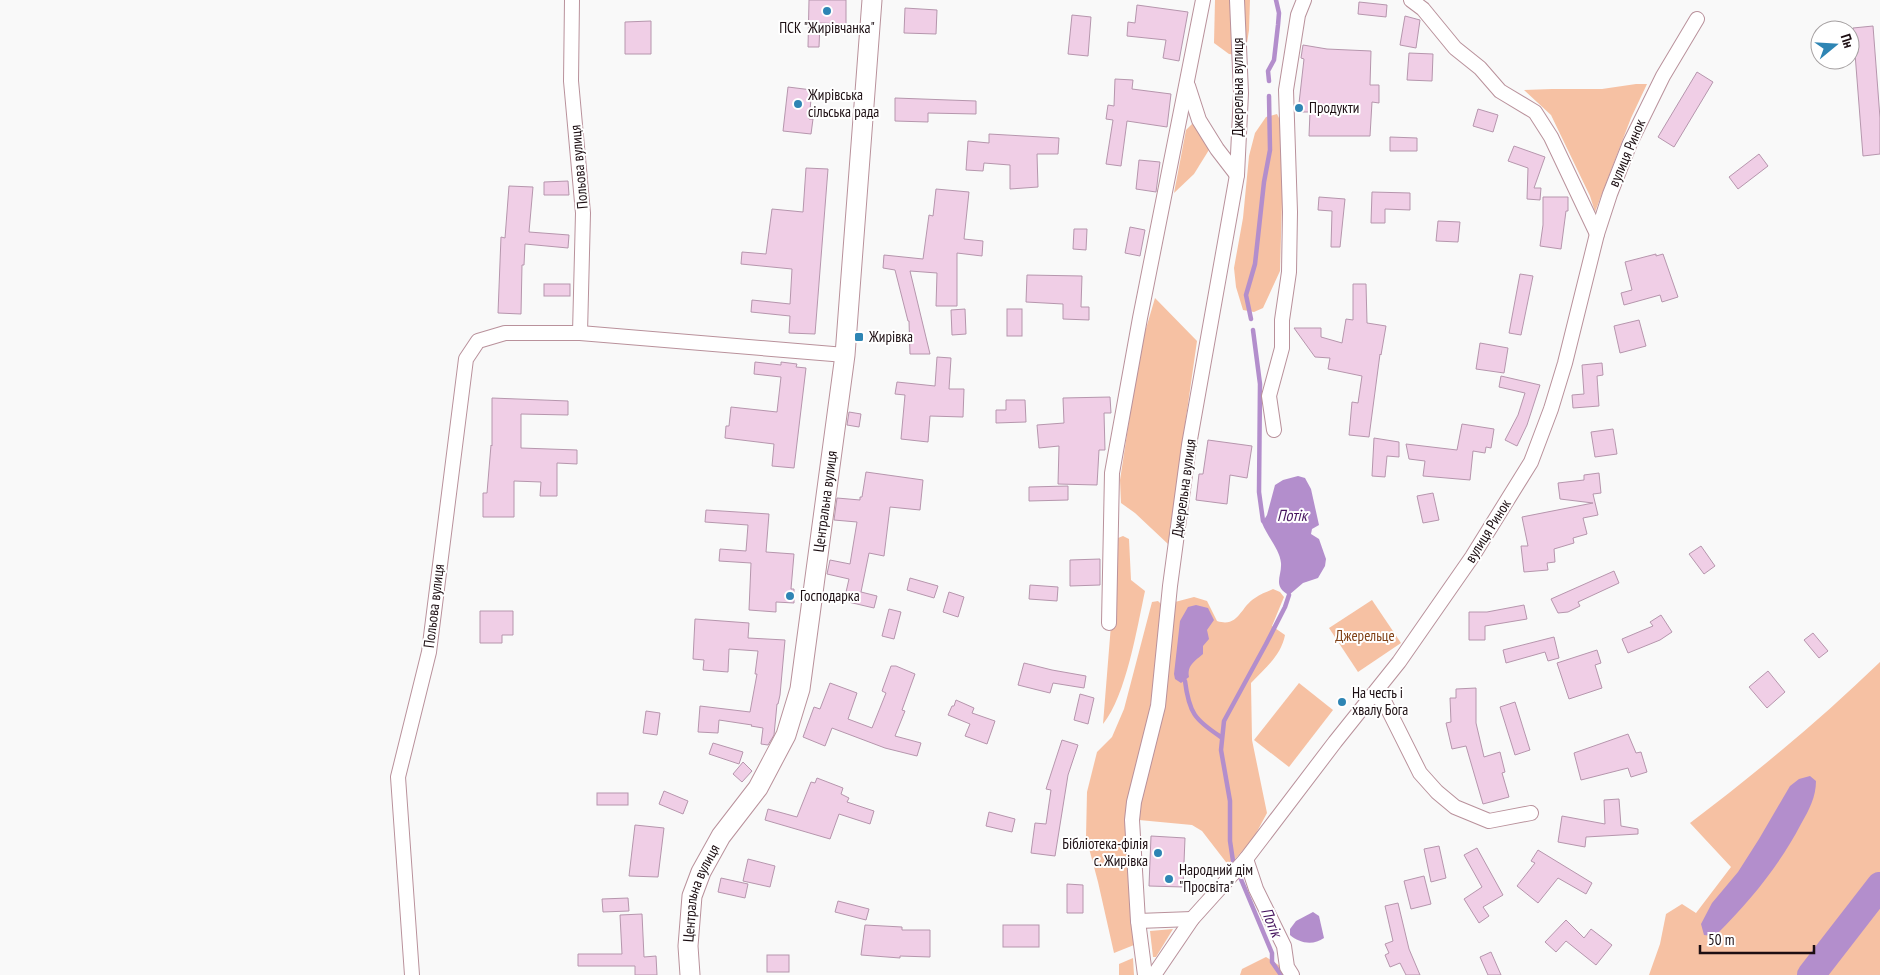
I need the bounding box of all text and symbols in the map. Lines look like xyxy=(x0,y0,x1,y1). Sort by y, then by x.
marker: ПСК "Жирівчанка" xyxy=(821,5,833,17)
place label: ПСК "Жирівчанка" xyxy=(779,18,875,37)
north arrow xyxy=(1810,20,1860,70)
text: Пн xyxy=(1837,32,1858,50)
street label: Джерельна вулиця xyxy=(1228,37,1247,136)
place label: Жирівська сільська рада xyxy=(807,85,879,121)
marker: Жирівська сільська рада xyxy=(792,98,804,110)
place label: Продукти xyxy=(1309,98,1359,117)
marker: Продукти xyxy=(1293,102,1305,114)
street label: вулиця Ринок xyxy=(1604,116,1649,189)
street label: Польова вулиця xyxy=(565,124,592,210)
place label: Жирівка xyxy=(868,327,913,346)
marker: Жирівка xyxy=(853,331,865,343)
street label: Джерельна вулиця xyxy=(1167,437,1200,538)
street label: Центральна вулиця xyxy=(809,449,841,553)
street label: вулиця Ринок xyxy=(1461,495,1515,566)
water label: Потік xyxy=(1277,505,1309,525)
street label: Польова вулиця xyxy=(419,563,448,649)
place label: Господарка xyxy=(800,586,860,605)
marker: Господарка xyxy=(784,590,796,602)
park label: Джерельце xyxy=(1335,626,1395,645)
place label: На честь і хвалу Бога xyxy=(1352,683,1408,719)
marker: На честь і хвалу Бога xyxy=(1336,696,1348,708)
place label: Бібліотека-філія с. Жирівка xyxy=(1062,834,1148,870)
street label: Центральна вулиця xyxy=(678,841,724,943)
marker: Бібліотека-філія с. Жирівка xyxy=(1152,847,1164,859)
place label: Народний дім "Просвіта" xyxy=(1179,860,1253,896)
marker: Народний дім "Просвіта" xyxy=(1163,873,1175,885)
water label: Потік xyxy=(1257,904,1288,941)
scale bar xyxy=(1700,922,1814,954)
text: 50 m xyxy=(1708,930,1734,949)

